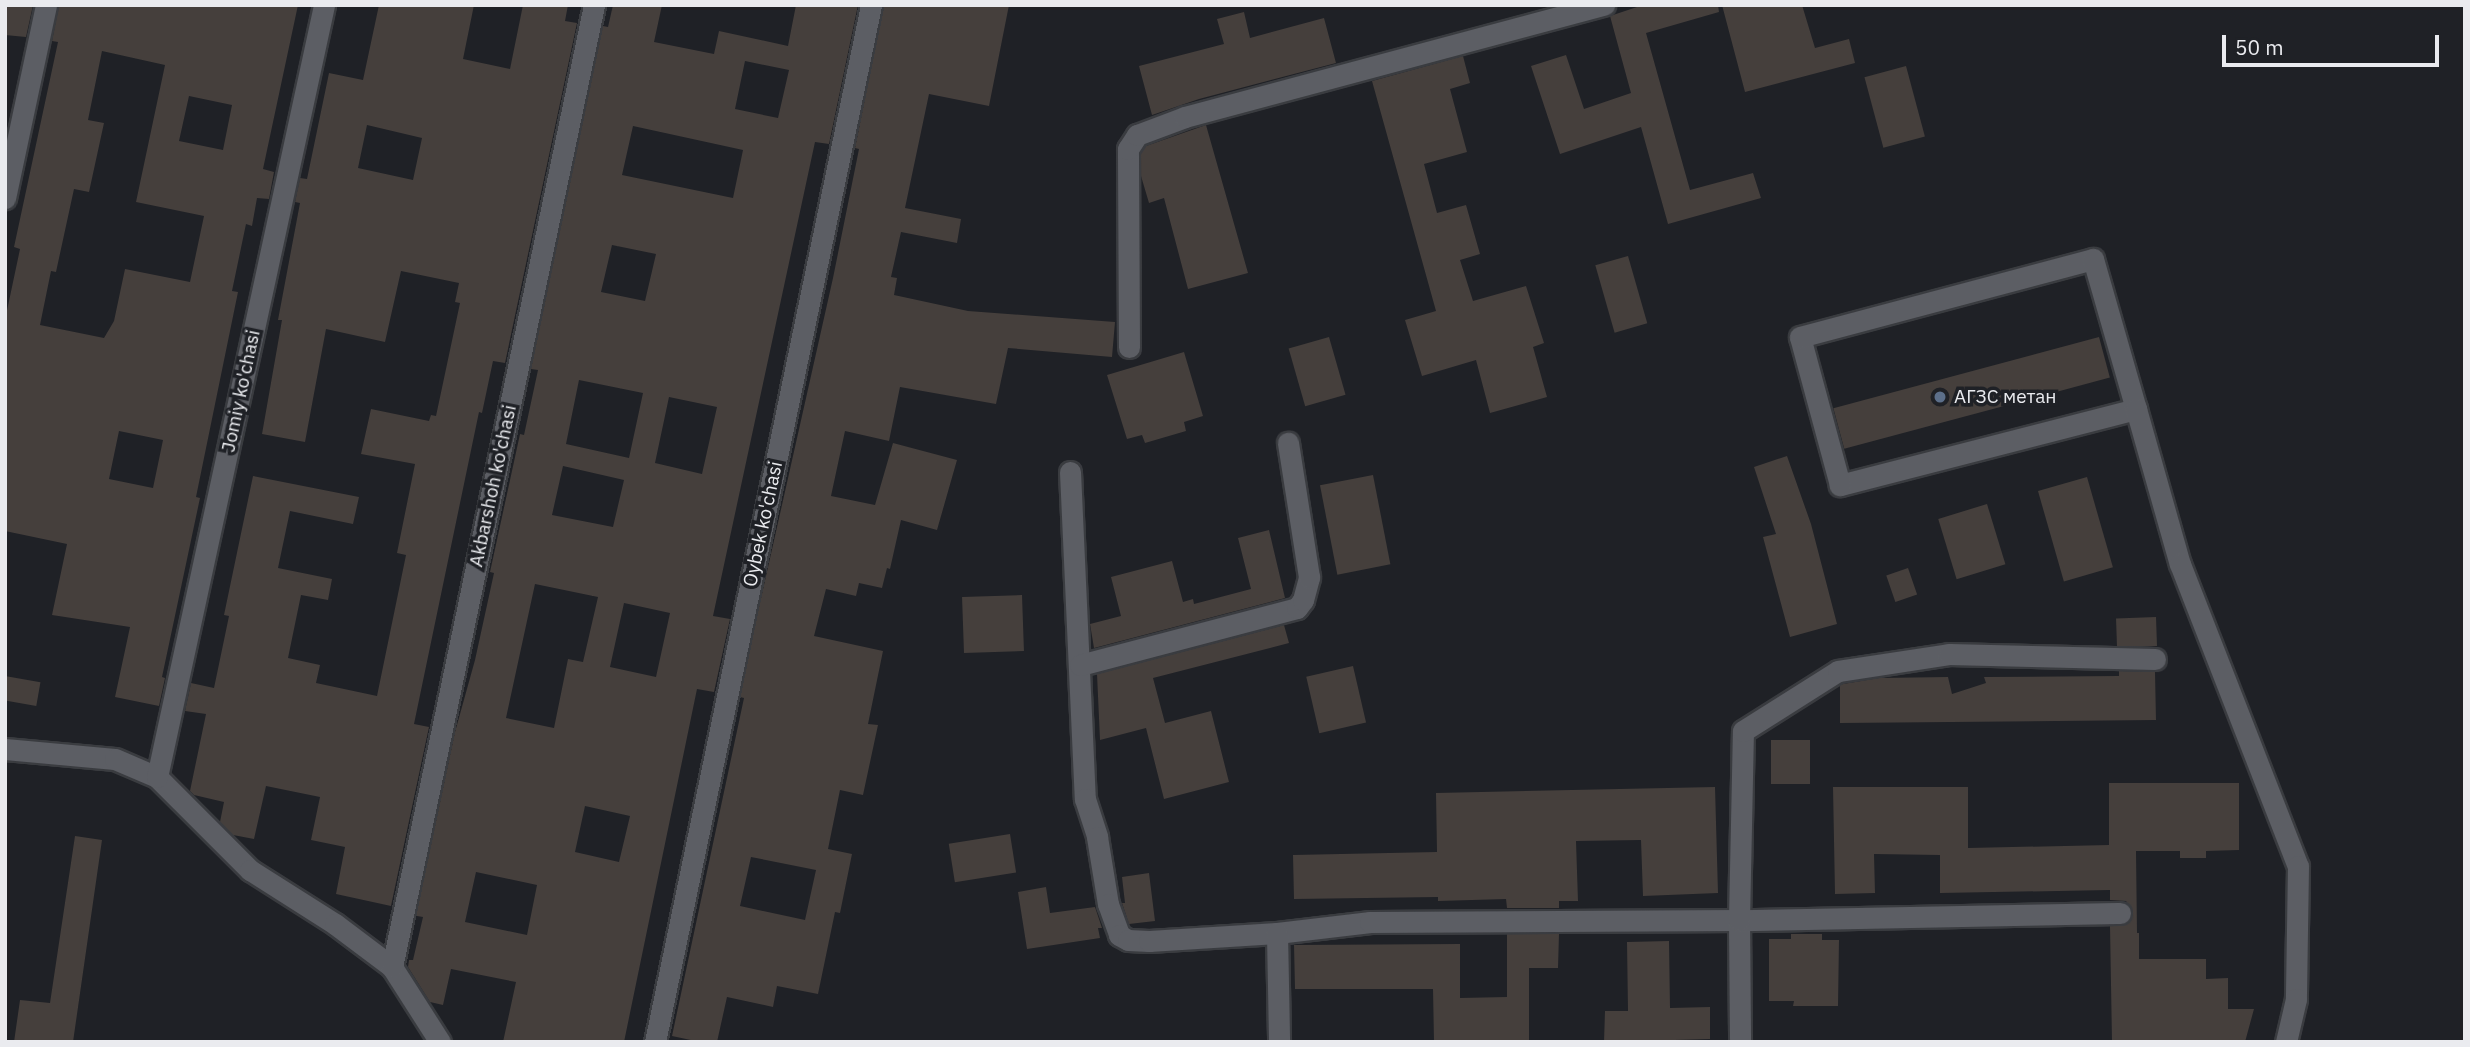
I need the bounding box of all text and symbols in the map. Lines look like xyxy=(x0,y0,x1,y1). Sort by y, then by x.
scale bar xyxy=(2225,21,2442,65)
text: 50 m xyxy=(2235,33,2284,61)
street label: Jomiy ko'chasi xyxy=(217,328,265,454)
place label: АГЗС метан xyxy=(1954,386,2056,408)
marker: АГЗС метан xyxy=(1932,389,1948,405)
street label: Akbarshoh ko'chasi xyxy=(465,403,521,569)
street label: Oybek ko'chasi xyxy=(739,459,787,589)

